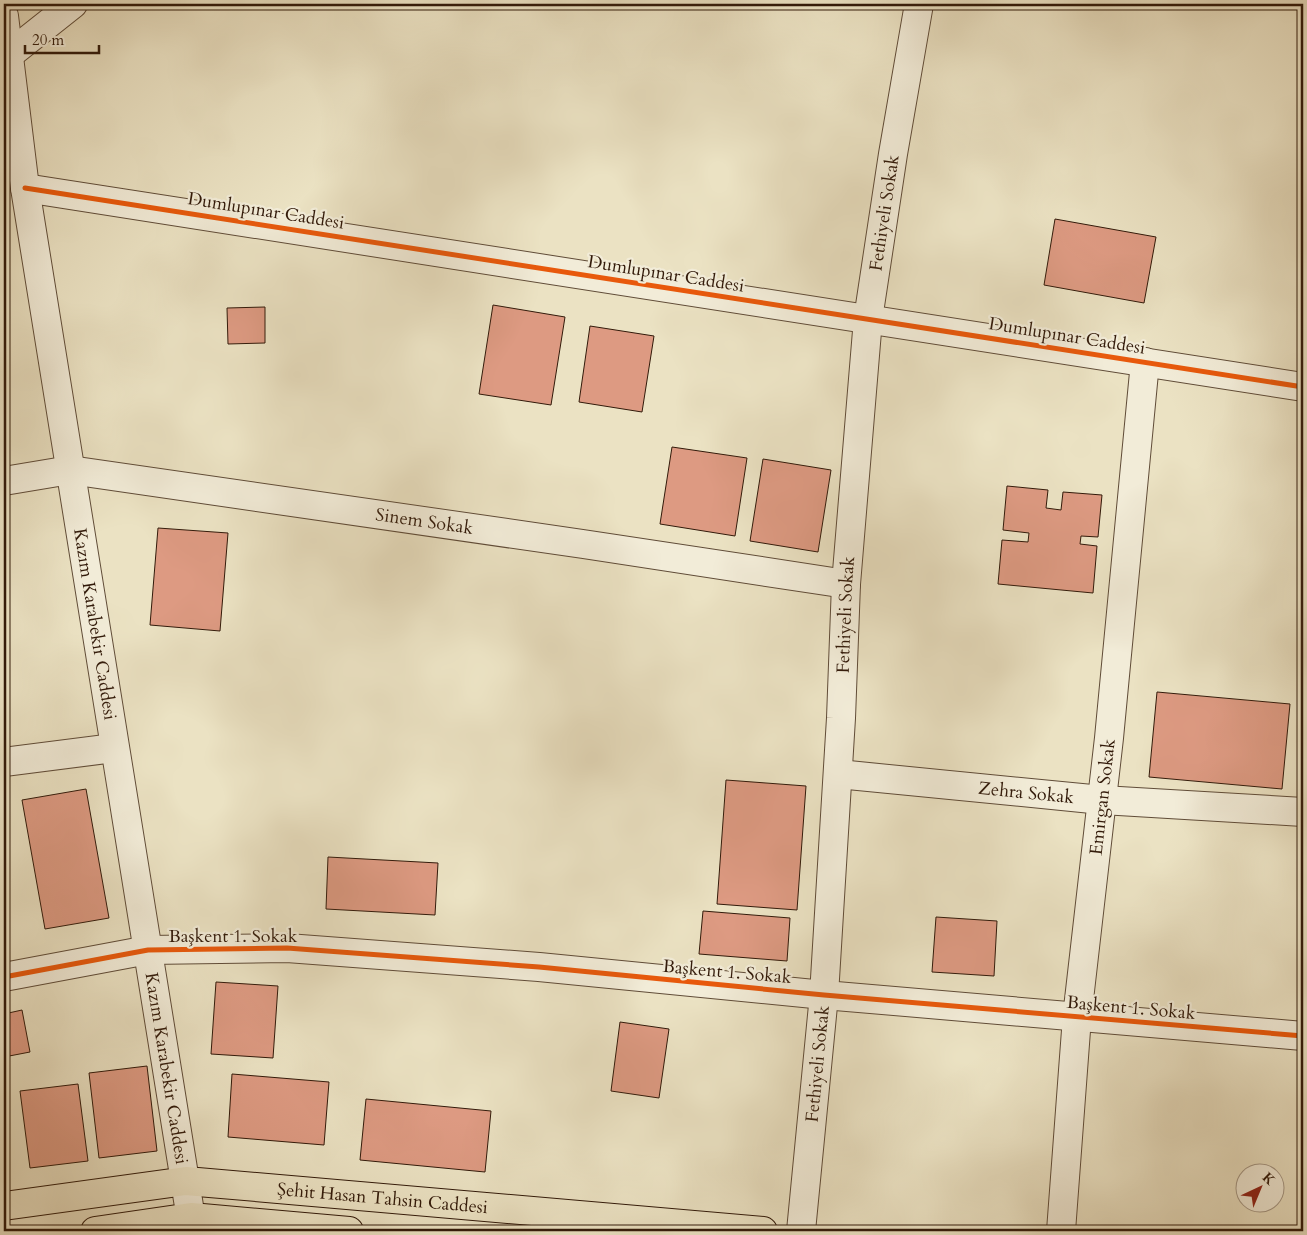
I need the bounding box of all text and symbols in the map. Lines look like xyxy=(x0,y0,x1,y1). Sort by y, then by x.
scale bar xyxy=(25,22,99,54)
text: 20 m xyxy=(32,30,64,50)
street label: Fethiyeli Sokak xyxy=(863,153,905,273)
street label: Dumlupınar Caddesi xyxy=(186,186,346,236)
street label: Dumlupınar Caddesi xyxy=(586,249,746,299)
street label: Dumlupınar Caddesi xyxy=(987,311,1147,361)
street label: Sinem Sokak xyxy=(374,502,475,541)
street label: Kazım Karabekir Caddesi xyxy=(67,526,123,722)
street label: Fethiyeli Sokak xyxy=(830,555,861,674)
street label: Emirgan Sokak xyxy=(1083,737,1121,856)
street label: Zehra Sokak xyxy=(977,775,1075,810)
street label: Başkent 1. Sokak xyxy=(168,924,298,949)
street label: Başkent 1. Sokak xyxy=(662,954,793,990)
street label: Kazım Karabekir Caddesi xyxy=(139,971,195,1166)
street label: Başkent 1. Sokak xyxy=(1066,990,1197,1026)
street label: Fethiyeli Sokak xyxy=(799,1004,835,1123)
north arrow xyxy=(1234,1162,1284,1212)
text: K xyxy=(1258,1168,1280,1190)
street label: Şehit Hasan Tahsin Caddesi xyxy=(276,1176,489,1220)

